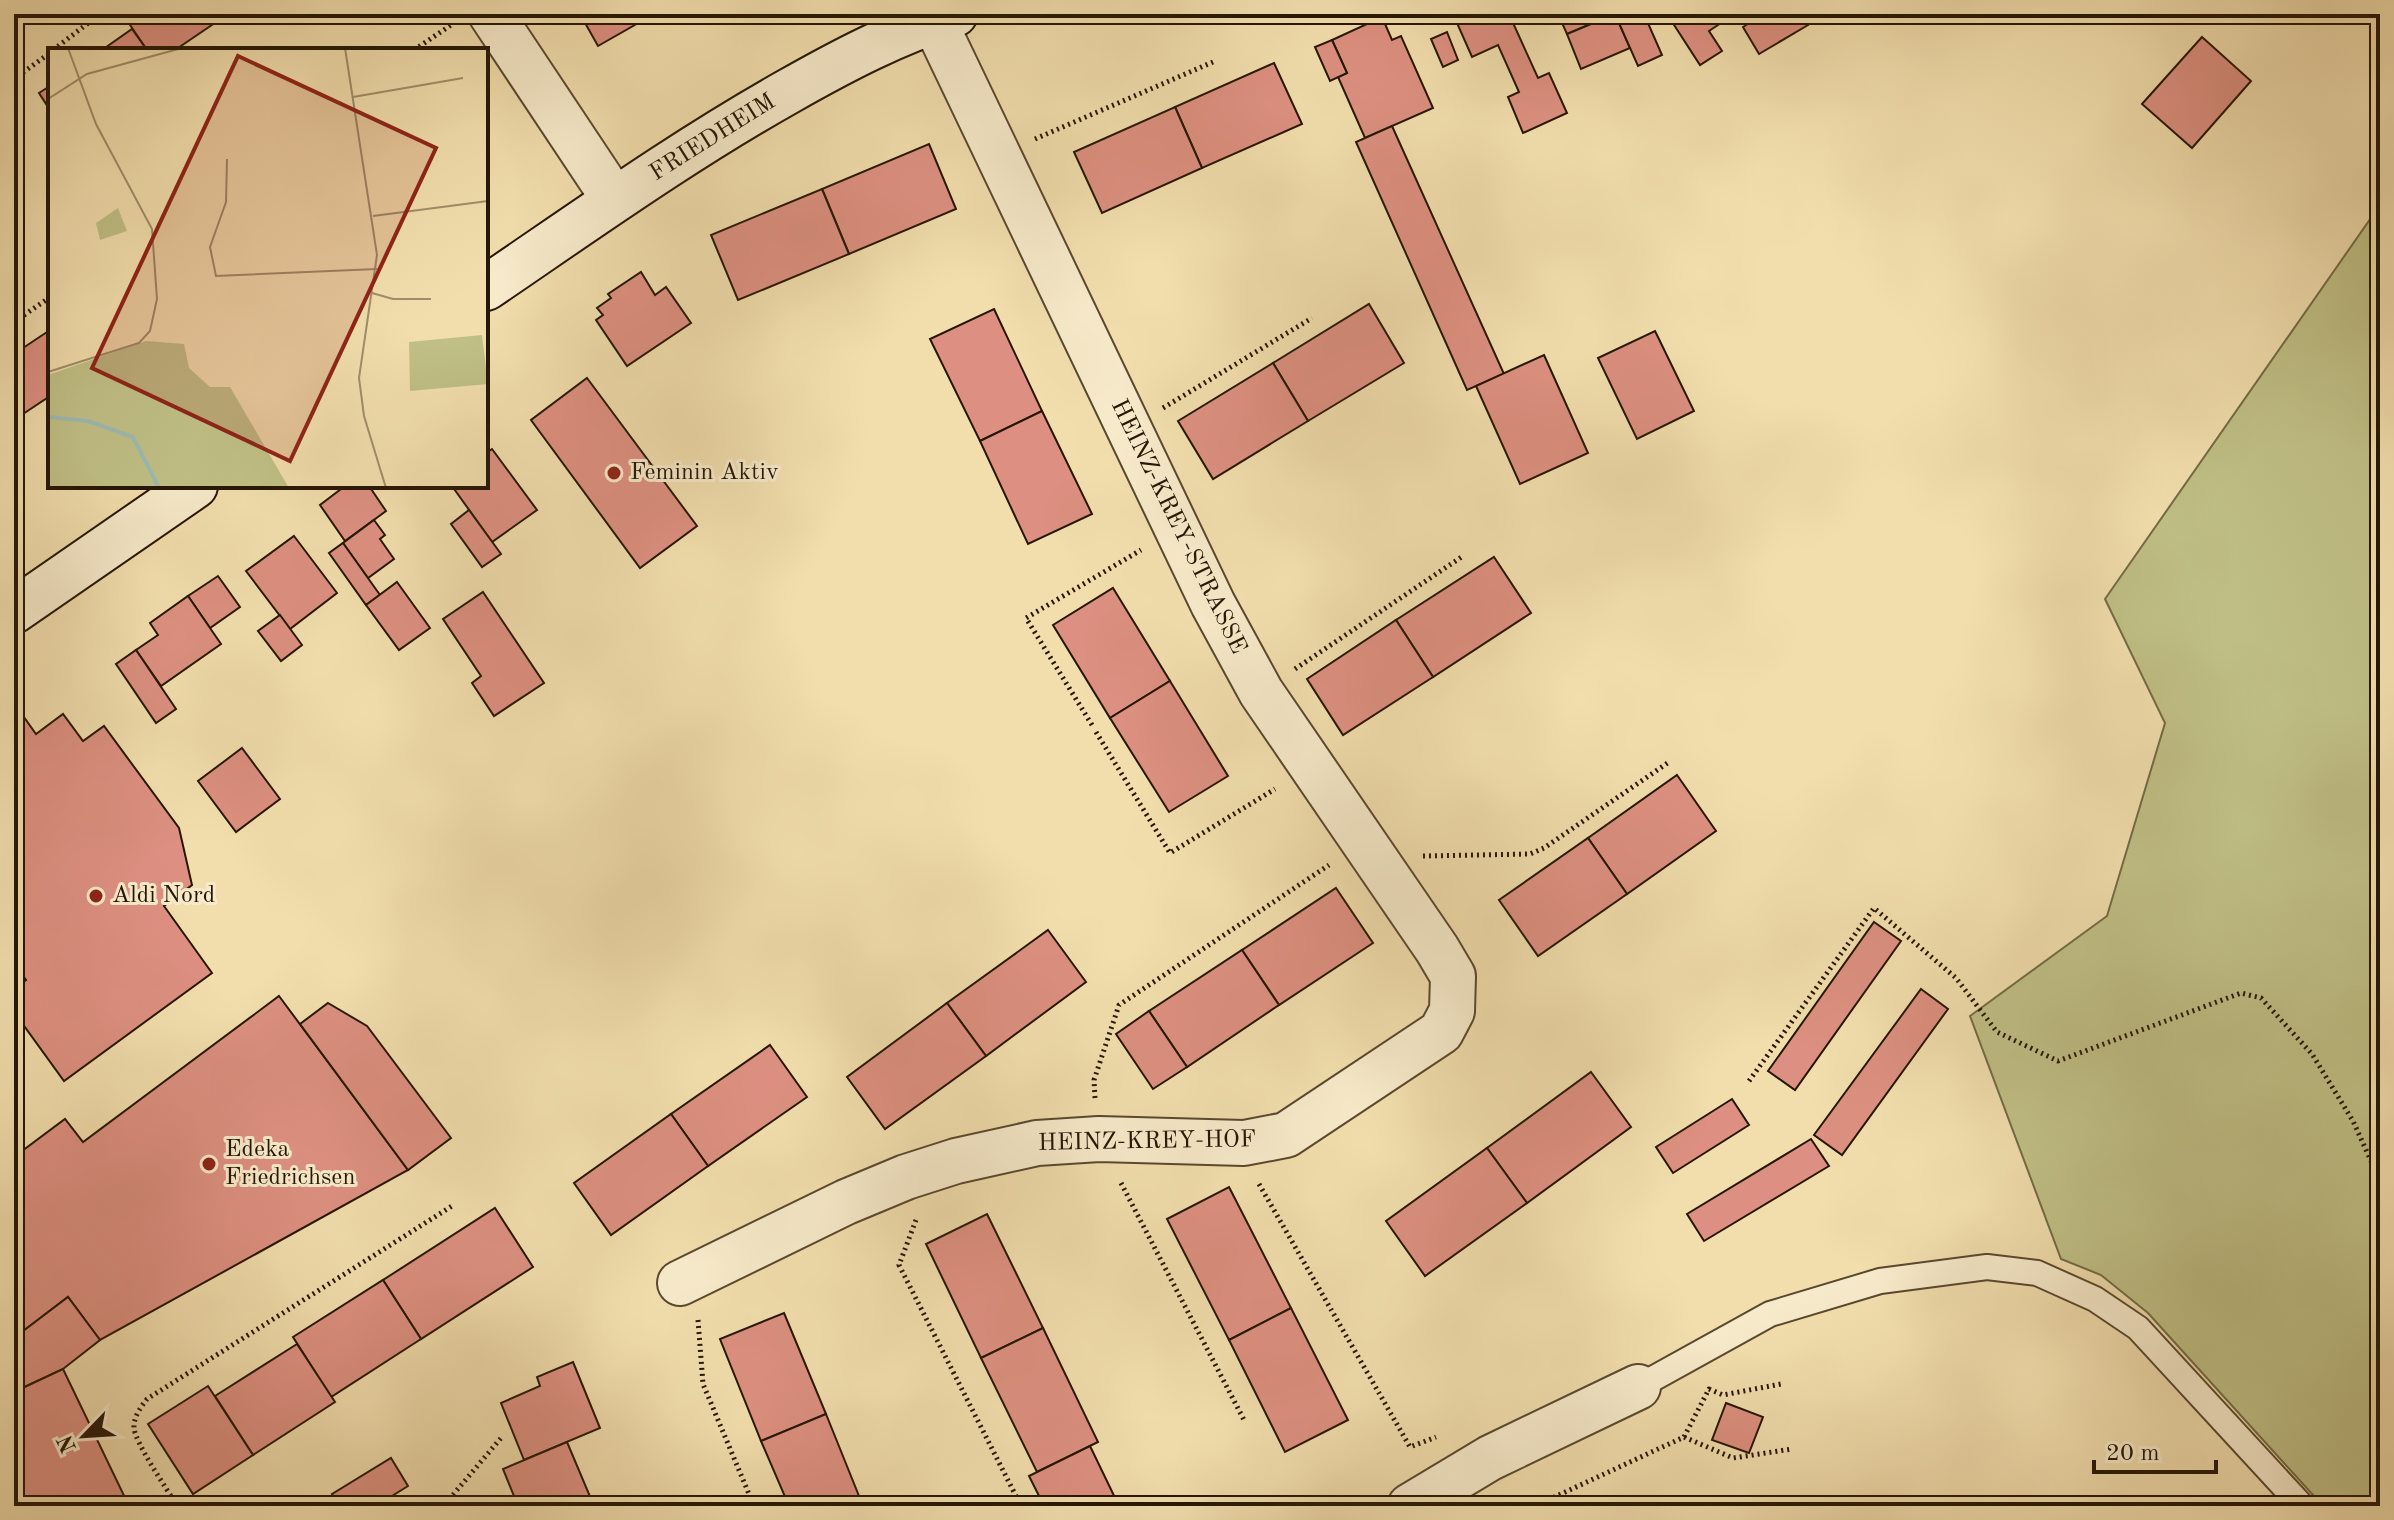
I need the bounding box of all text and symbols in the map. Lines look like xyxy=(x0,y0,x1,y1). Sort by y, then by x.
inset map xyxy=(48,48,488,488)
street label: FRIEDHEIM xyxy=(646,90,780,186)
street label: HEINZ-KREY-STRASSE xyxy=(1106,396,1250,658)
place label: Feminin Aktiv xyxy=(630,461,779,485)
marker: Feminin Aktiv xyxy=(605,464,623,482)
place label: Aldi Nord xyxy=(112,884,215,908)
marker: Aldi Nord xyxy=(87,887,105,905)
street label: HEINZ-KREY-HOF xyxy=(1038,1128,1256,1156)
place label: Edeka Friedrichsen xyxy=(225,1138,355,1190)
marker: Edeka Friedrichsen xyxy=(200,1155,218,1173)
north arrow xyxy=(44,1396,124,1476)
scale bar xyxy=(2094,1424,2216,1474)
text: N xyxy=(54,1431,81,1456)
text: 20 m xyxy=(2106,1442,2160,1466)

